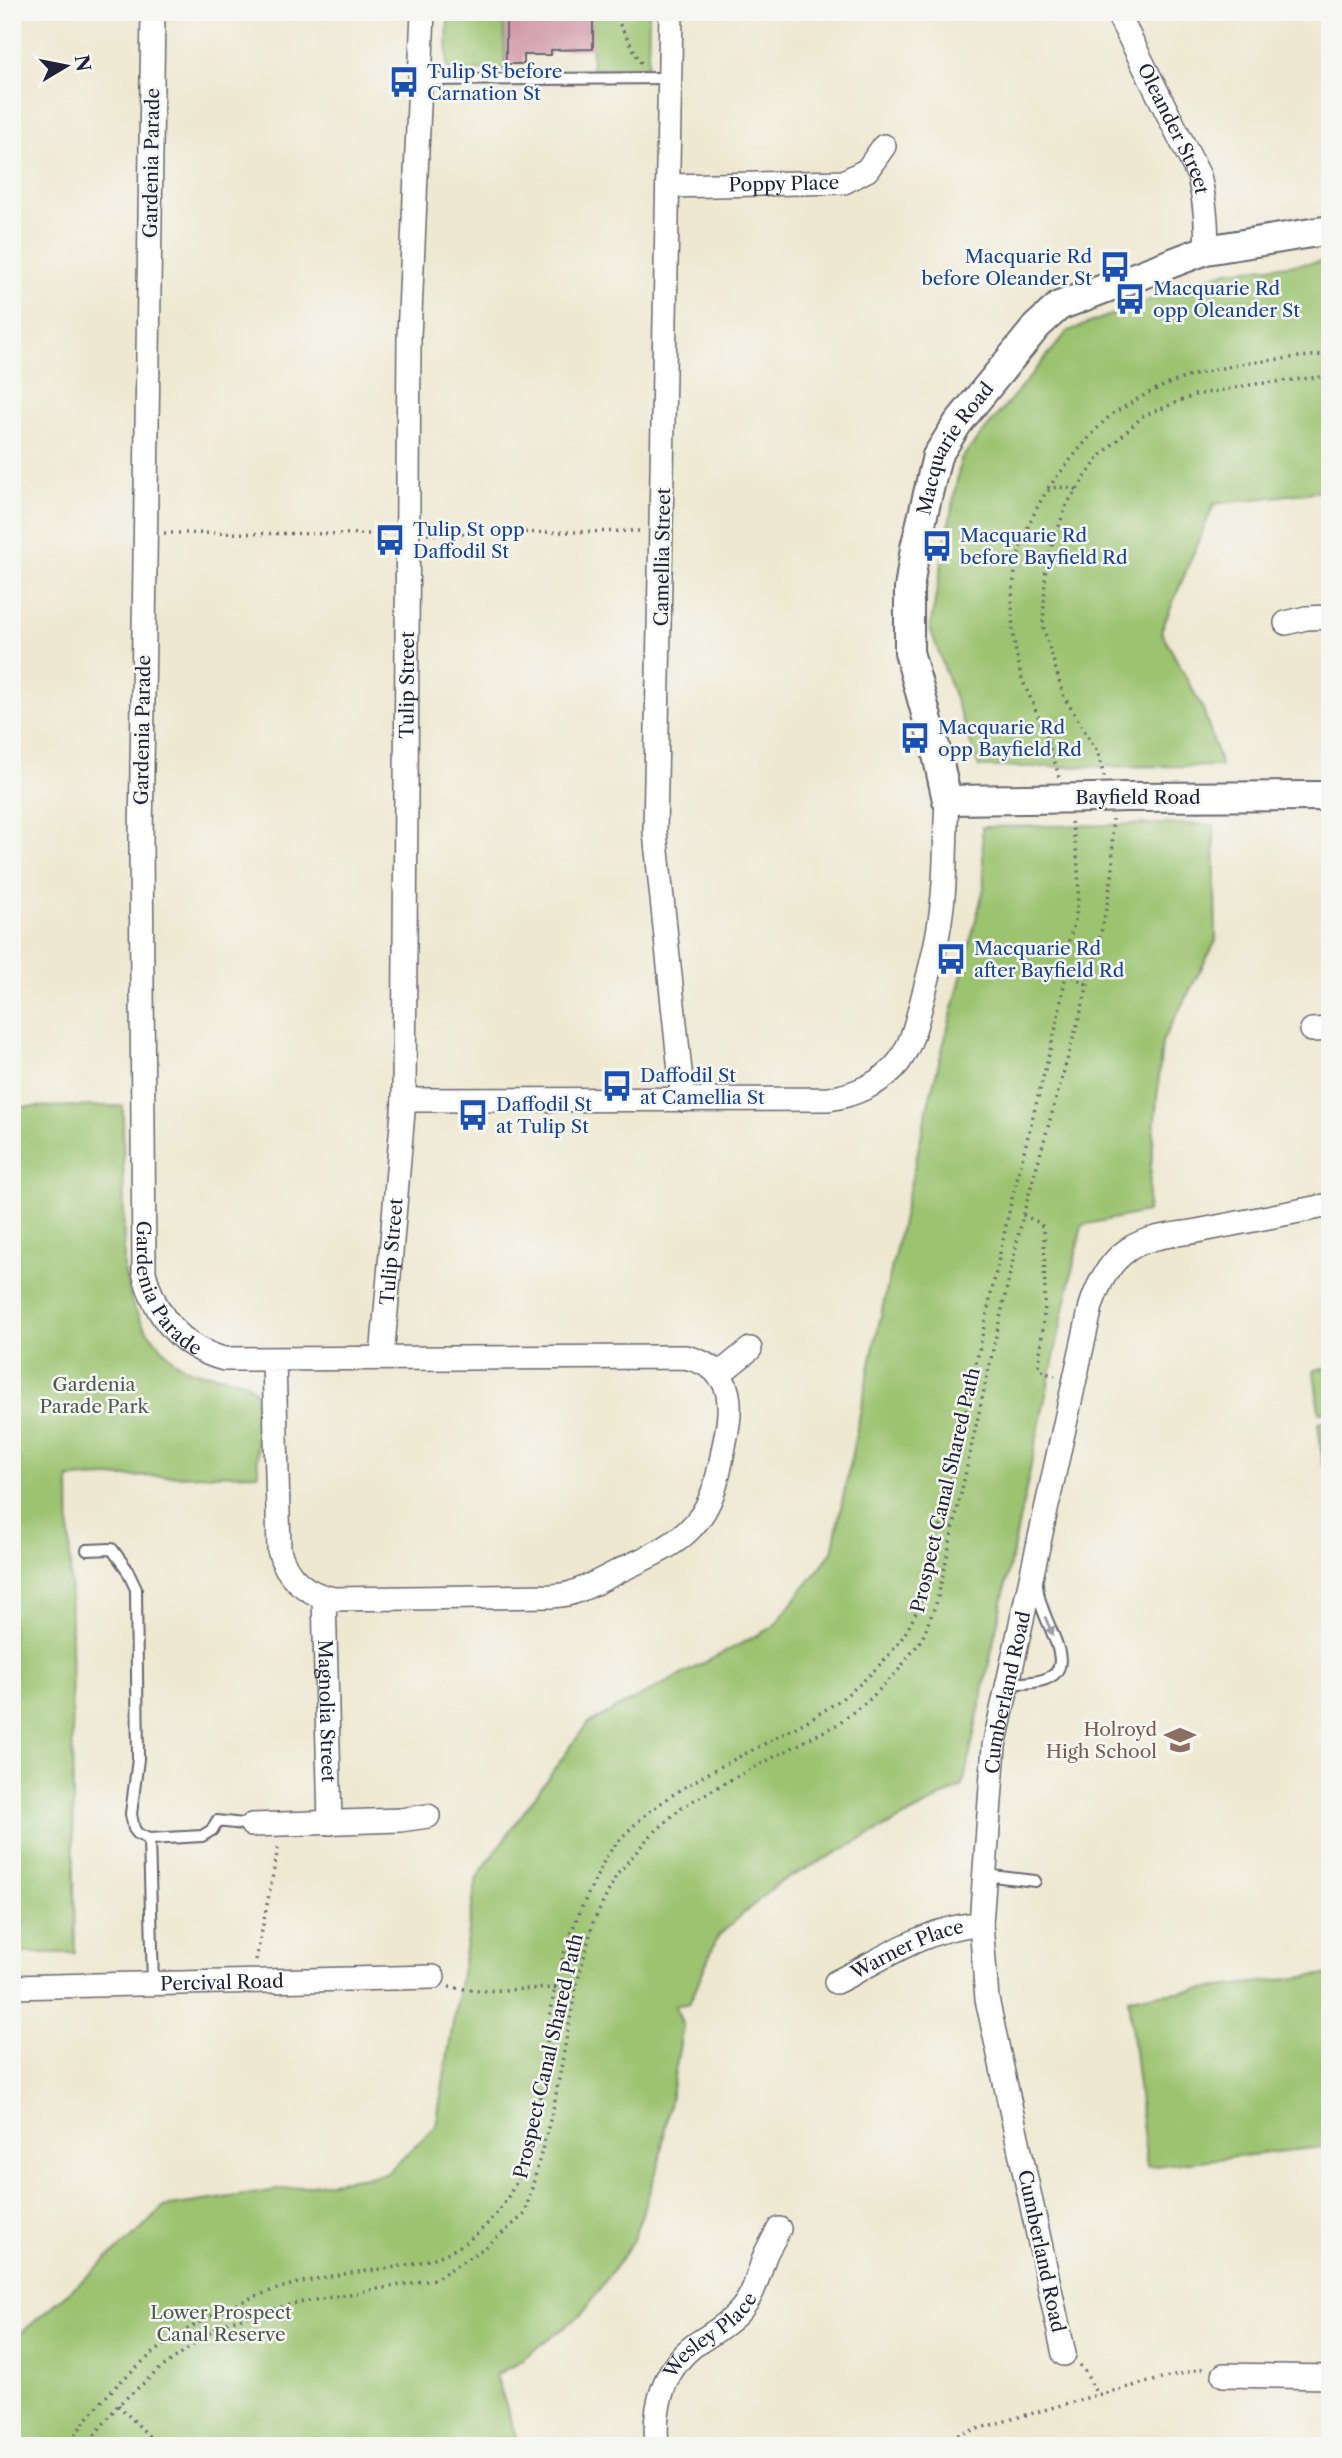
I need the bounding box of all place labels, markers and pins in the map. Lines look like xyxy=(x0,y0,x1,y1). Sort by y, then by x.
place label: Tulip St before Carnation St xyxy=(427,60,562,105)
bus stop icon: Tulip St before Carnation St xyxy=(387,65,421,99)
place label: Macquarie Rd before Oleander St xyxy=(921,245,1092,290)
bus stop icon: Macquarie Rd before Oleander St xyxy=(1098,250,1132,284)
place label: Macquarie Rd opp Oleander St xyxy=(1153,277,1300,322)
bus stop icon: Macquarie Rd opp Oleander St xyxy=(1113,282,1147,316)
place label: Tulip St opp Daffodil St xyxy=(413,518,525,563)
bus stop icon: Tulip St opp Daffodil St xyxy=(373,523,407,557)
place label: Macquarie Rd before Bayfield Rd xyxy=(960,524,1128,569)
bus stop icon: Macquarie Rd before Bayfield Rd xyxy=(920,529,954,563)
place label: Macquarie Rd opp Bayfield Rd xyxy=(938,716,1082,761)
bus stop icon: Macquarie Rd opp Bayfield Rd xyxy=(898,721,932,755)
place label: Macquarie Rd after Bayfield Rd xyxy=(974,937,1125,982)
bus stop icon: Macquarie Rd after Bayfield Rd xyxy=(934,942,968,976)
place label: Daffodil St at Camellia St xyxy=(640,1064,765,1109)
bus stop icon: Daffodil St at Camellia St xyxy=(600,1069,634,1103)
place label: Daffodil St at Tulip St xyxy=(496,1093,592,1138)
bus stop icon: Daffodil St at Tulip St xyxy=(456,1098,490,1132)
place label: Holroyd High School xyxy=(1046,1718,1157,1763)
school or university icon: Holroyd High School xyxy=(1163,1723,1197,1757)

